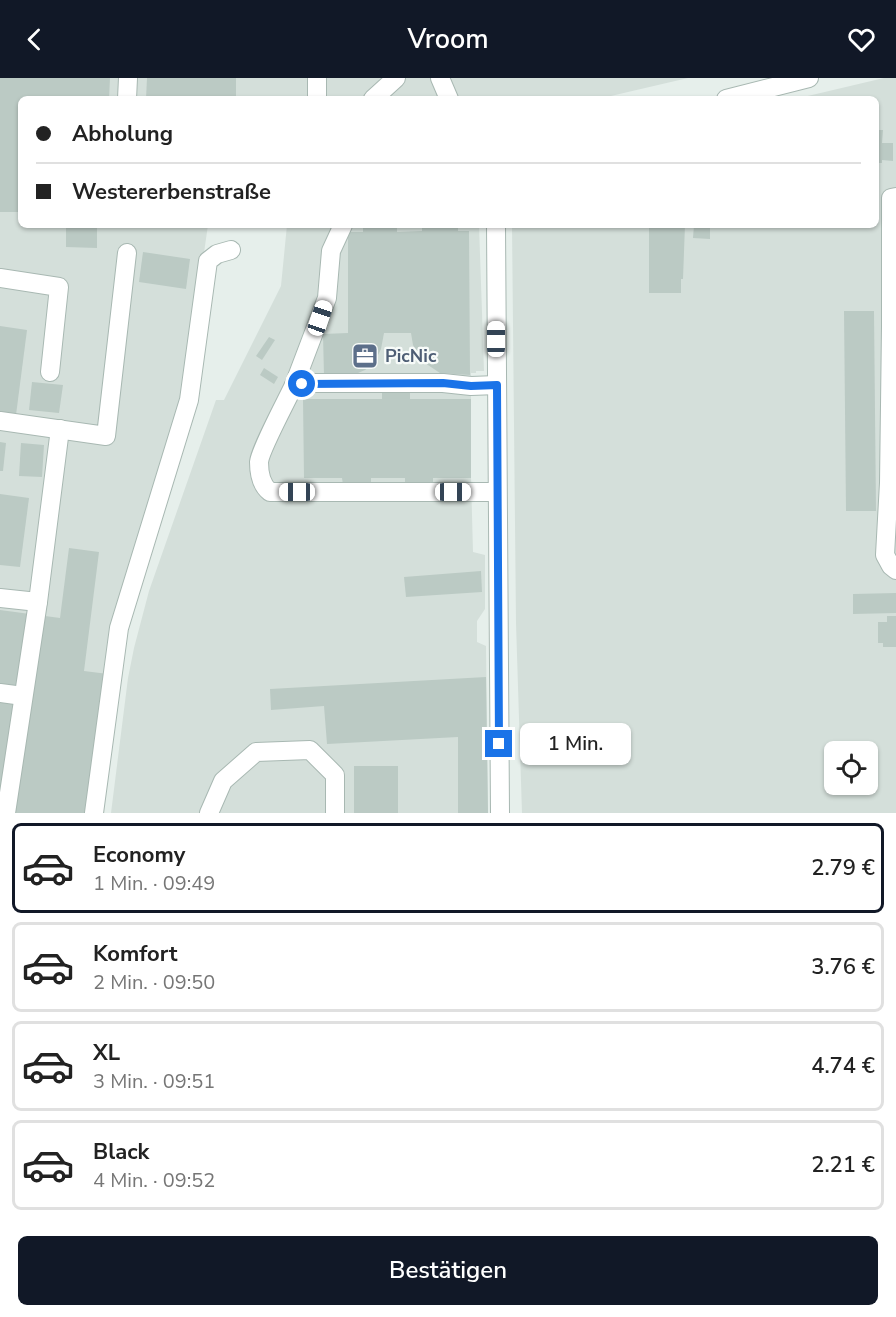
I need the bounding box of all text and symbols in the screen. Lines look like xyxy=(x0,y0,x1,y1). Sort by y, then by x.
text: Vroom xyxy=(407,21,489,58)
icon: back xyxy=(18,23,51,56)
icon: heart xyxy=(845,23,878,56)
text: Abholung xyxy=(72,119,173,149)
text: Westererbenstraße xyxy=(72,177,271,207)
car xyxy=(306,298,334,338)
car xyxy=(487,321,505,357)
office icon: PicNic xyxy=(350,341,380,371)
place label: PicNic xyxy=(385,344,437,368)
route start xyxy=(288,370,315,397)
car xyxy=(279,483,315,501)
car xyxy=(435,483,471,501)
callout: 1 Min. xyxy=(520,723,631,765)
route end xyxy=(485,730,512,757)
text: 1 Min. xyxy=(548,730,603,757)
map controls xyxy=(824,741,878,795)
button: locate xyxy=(824,741,878,795)
text: Economy xyxy=(93,840,185,870)
icon: car xyxy=(21,841,75,895)
text: 2.79 € xyxy=(811,853,875,883)
text: 1 Min. · 09:49 xyxy=(93,870,215,897)
text: Komfort xyxy=(93,939,177,969)
icon: car xyxy=(21,940,75,994)
text: 3.76 € xyxy=(811,952,875,982)
text: 2 Min. · 09:50 xyxy=(93,969,215,996)
text: XL xyxy=(93,1038,120,1068)
icon: car xyxy=(21,1039,75,1093)
text: 4.74 € xyxy=(811,1051,875,1081)
text: 3 Min. · 09:51 xyxy=(93,1068,215,1095)
text: Black xyxy=(93,1137,149,1167)
icon: car xyxy=(21,1138,75,1192)
text: 2.21 € xyxy=(811,1150,875,1180)
text: 4 Min. · 09:52 xyxy=(93,1167,215,1194)
button: Bestätigen xyxy=(18,1236,878,1305)

